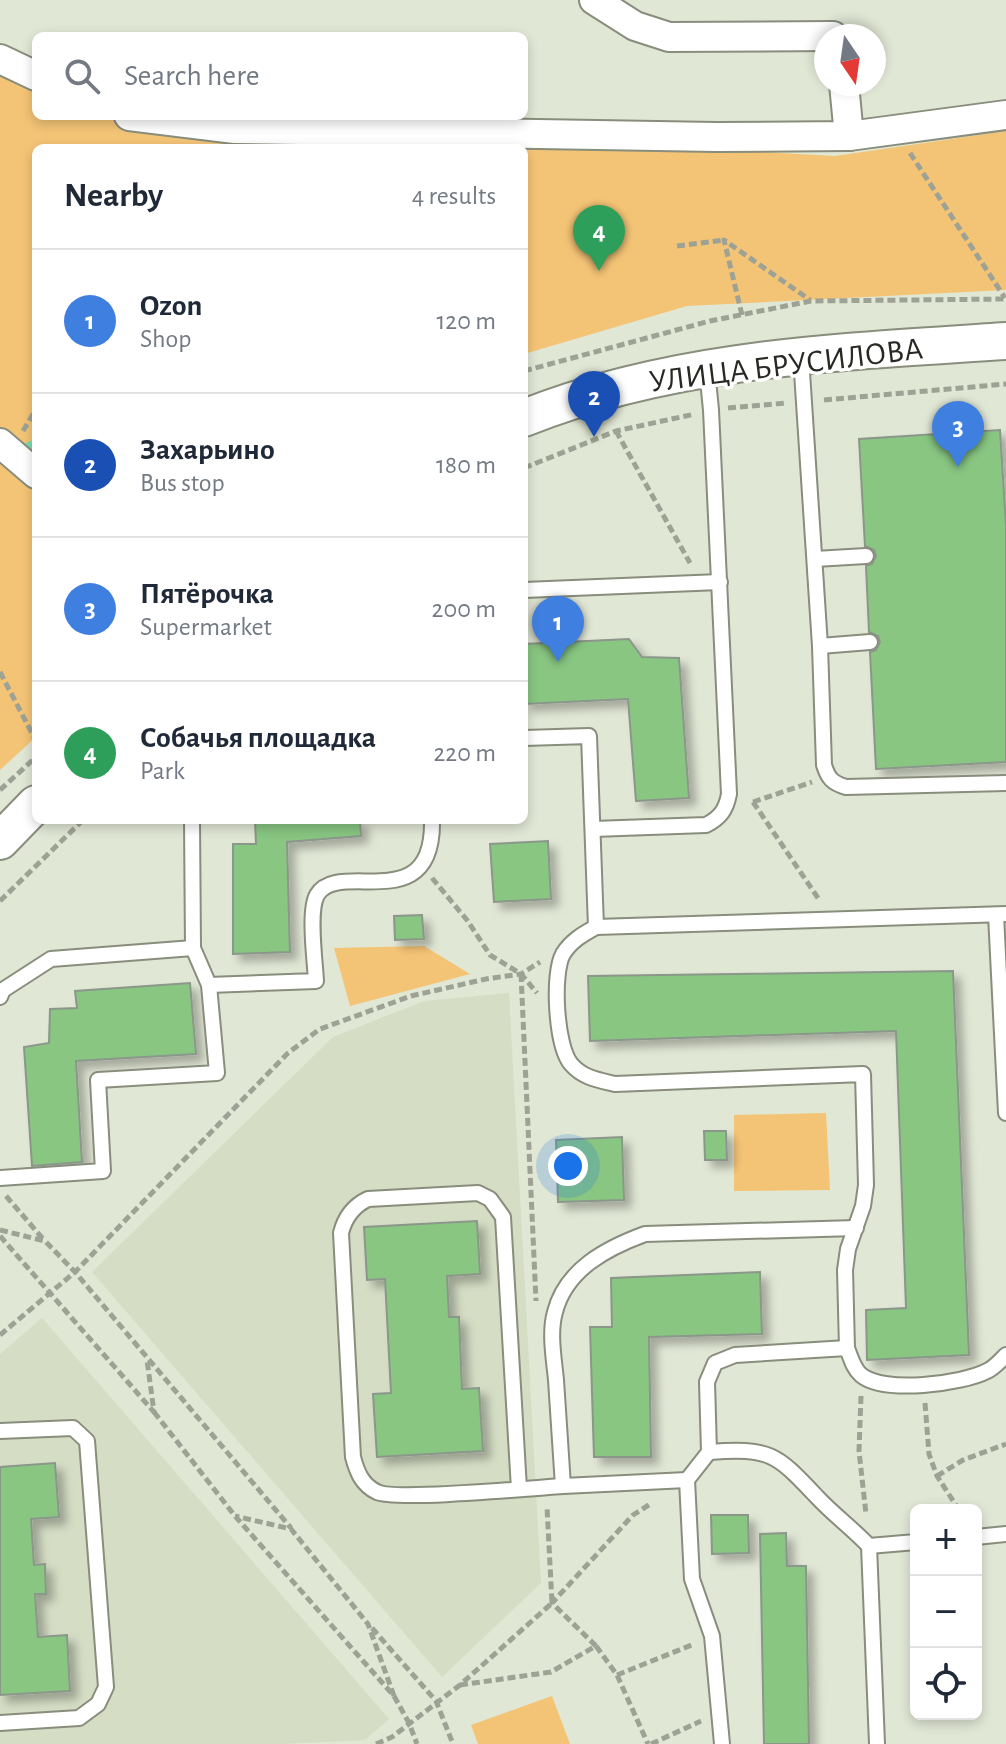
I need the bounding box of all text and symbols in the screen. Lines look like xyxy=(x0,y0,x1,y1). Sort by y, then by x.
north arrow xyxy=(814,24,886,96)
search box xyxy=(32,32,528,120)
icon: search xyxy=(60,54,104,98)
text: Search here xyxy=(124,61,260,91)
text: Nearby xyxy=(64,179,163,213)
text: 4 results xyxy=(412,183,496,209)
pin: 4 xyxy=(573,205,625,271)
text: Ozon xyxy=(140,291,202,321)
text: 1 xyxy=(85,308,95,334)
text: 120 m xyxy=(436,308,496,334)
text: Shop xyxy=(140,326,192,352)
street label: УЛИЦА БРУСИЛОВА xyxy=(647,332,925,398)
pin: 2 xyxy=(568,371,620,437)
pin: 3 xyxy=(932,401,984,467)
text: Захарьино xyxy=(140,435,275,465)
text: 2 xyxy=(84,452,96,478)
text: 180 m xyxy=(436,452,496,478)
text: Bus stop xyxy=(140,470,225,496)
text: Пятёрочка xyxy=(140,579,274,609)
text: 3 xyxy=(84,596,96,622)
text: 200 m xyxy=(432,596,496,622)
pin: 1 xyxy=(532,596,584,662)
text: Supermarket xyxy=(140,614,272,640)
text: Собачья площадка xyxy=(140,723,376,753)
text: 4 xyxy=(83,740,97,766)
text: 220 m xyxy=(434,740,496,766)
text: Park xyxy=(140,758,185,784)
your location xyxy=(548,1146,588,1186)
map controls xyxy=(910,1504,982,1720)
button: + xyxy=(910,1504,982,1576)
button: − xyxy=(910,1576,982,1648)
button: locate xyxy=(910,1648,982,1720)

